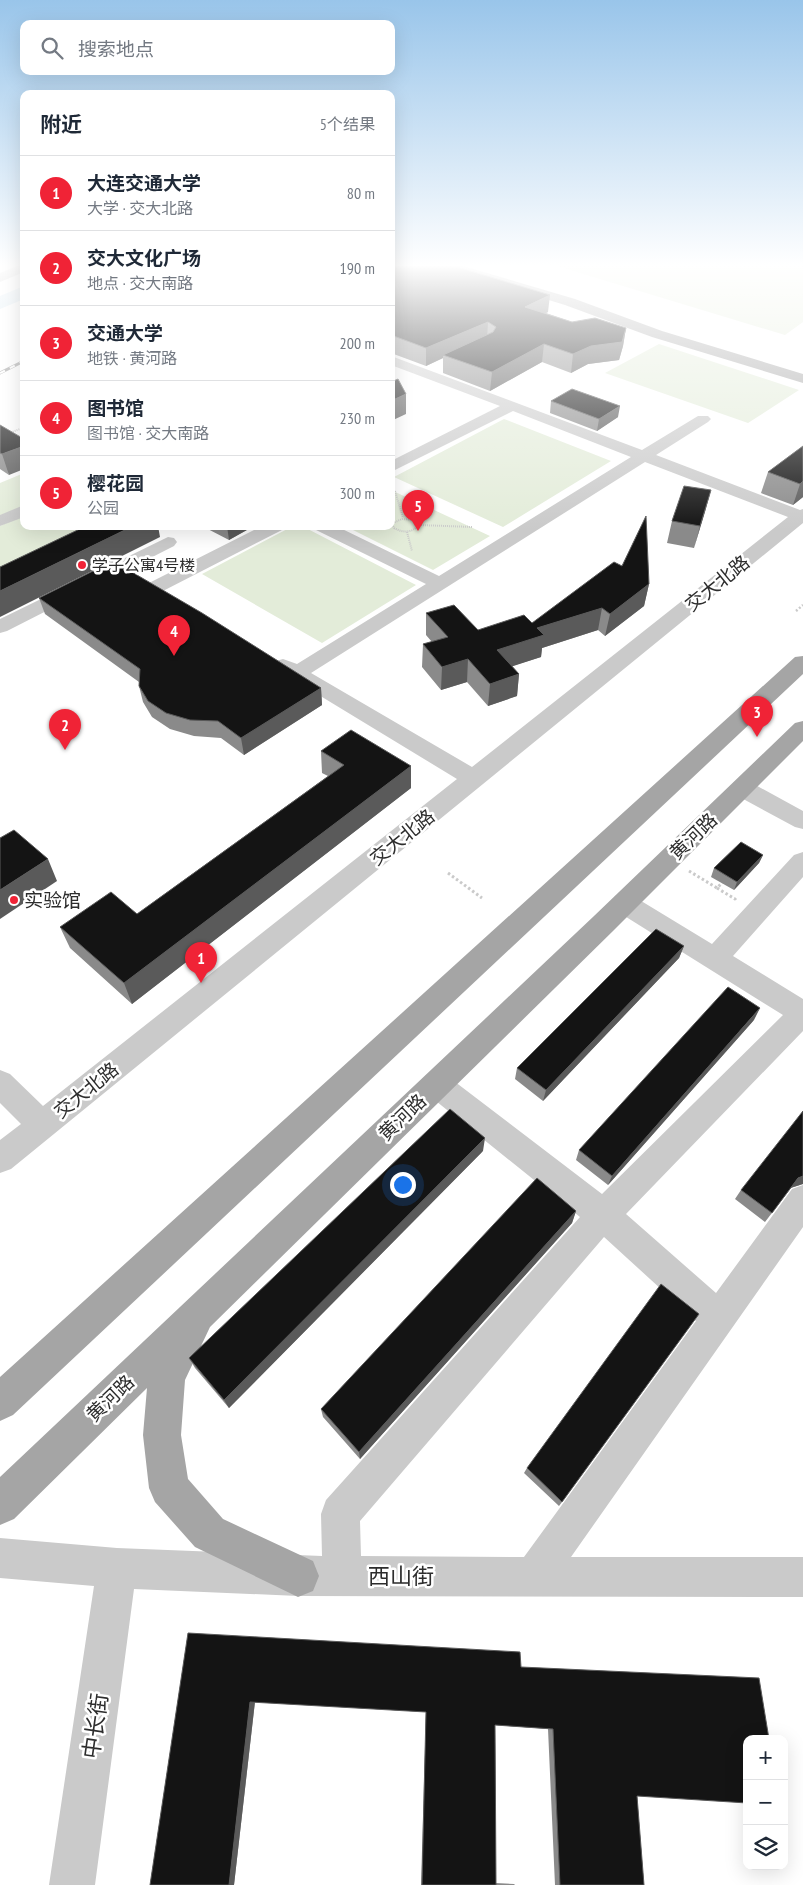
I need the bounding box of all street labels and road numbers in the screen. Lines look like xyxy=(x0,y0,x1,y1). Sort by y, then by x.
street label: 交大北路 xyxy=(680,550,754,616)
street label: 交大北路 xyxy=(365,804,439,870)
street label: 黄河路 xyxy=(664,808,722,864)
street label: 交大北路 xyxy=(49,1057,123,1123)
street label: 黄河路 xyxy=(373,1089,431,1145)
street label: 黄河路 xyxy=(81,1370,139,1426)
street label: 西山街 xyxy=(368,1562,434,1590)
street label: 中长街 xyxy=(77,1691,113,1761)

